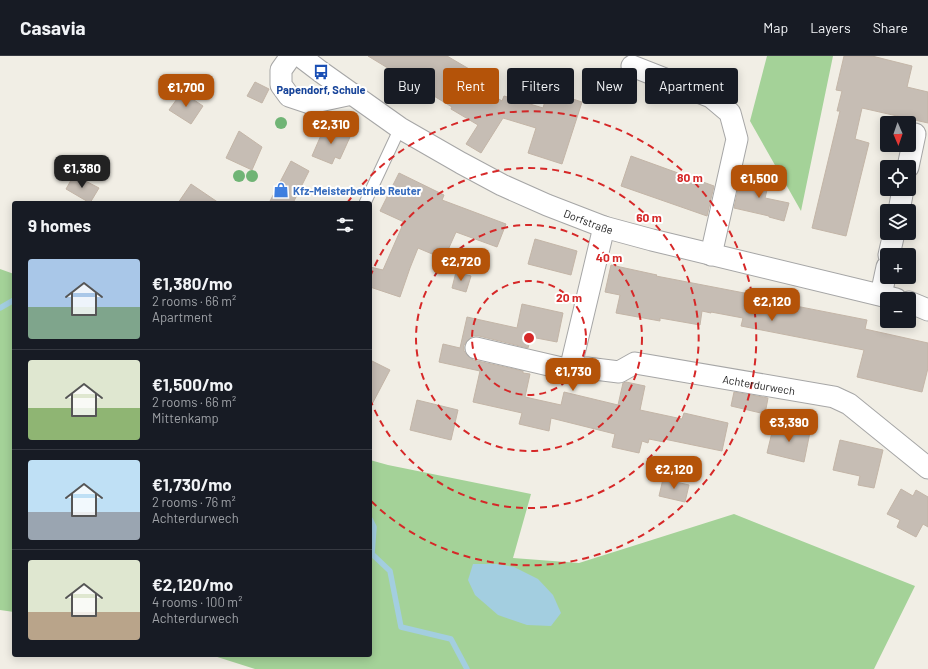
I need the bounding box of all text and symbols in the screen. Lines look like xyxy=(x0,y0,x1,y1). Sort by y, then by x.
text: Casavia xyxy=(20,16,86,39)
text: Map xyxy=(763,19,788,36)
text: Layers xyxy=(810,19,851,36)
text: Share xyxy=(873,19,908,36)
bus stop icon: Papendorf, Schule xyxy=(312,63,330,81)
chip: Buy xyxy=(384,68,435,104)
chip: Rent xyxy=(443,68,499,104)
chip: Filters xyxy=(507,68,574,104)
chip: New xyxy=(582,68,637,104)
chip: Apartment xyxy=(645,68,738,104)
pin: €1,700 xyxy=(153,74,219,108)
text: €1,700 xyxy=(167,79,205,95)
place label: Papendorf, Schule xyxy=(276,83,366,96)
pin: €2,310 xyxy=(298,111,364,145)
text: €2,310 xyxy=(312,116,350,132)
north arrow xyxy=(880,116,916,152)
map controls xyxy=(880,116,916,328)
pin: €1,380 xyxy=(49,155,115,189)
text: €1,380 xyxy=(63,160,101,176)
button: locate xyxy=(880,160,916,196)
pin: €1,500 xyxy=(726,165,792,199)
text: 80 m xyxy=(677,170,703,184)
text: €1,500 xyxy=(740,170,778,186)
shop icon: Kfz-Meisterbetrieb Reuter xyxy=(272,181,290,199)
place label: Kfz-Meisterbetrieb Reuter xyxy=(293,184,422,197)
button: layers xyxy=(880,204,916,240)
street label: Dorfstraße xyxy=(562,206,615,236)
text: 60 m xyxy=(636,210,662,224)
icon: filters xyxy=(334,214,356,236)
text: 9 homes xyxy=(28,215,91,235)
pin: €2,720 xyxy=(428,248,494,282)
button: + xyxy=(880,248,916,284)
text: 40 m xyxy=(596,250,622,264)
text: €2,720 xyxy=(441,253,481,269)
text: €1,380/mo xyxy=(152,273,233,293)
icon: home xyxy=(60,275,108,323)
pin: €2,120 xyxy=(739,288,805,322)
text: 20 m xyxy=(556,290,582,304)
button: − xyxy=(880,292,916,328)
text: 2 rooms · 66 m² xyxy=(152,293,236,309)
text: €2,120 xyxy=(753,293,791,309)
text: Apartment xyxy=(152,309,213,325)
centre of rings xyxy=(522,331,536,345)
pin: €1,730 xyxy=(540,358,606,392)
text: €1,730 xyxy=(554,363,592,379)
street label: Achterdurwech xyxy=(722,372,796,397)
text: €1,500/mo xyxy=(152,374,233,394)
icon: home xyxy=(60,376,108,424)
text: 2 rooms · 66 m² xyxy=(152,394,236,410)
pin: €3,390 xyxy=(756,409,822,443)
text: Mittenkamp xyxy=(152,410,219,426)
text: €3,390 xyxy=(769,414,809,430)
pin: €2,120 xyxy=(641,456,707,490)
text: €2,120 xyxy=(655,461,693,477)
text: €1,730/mo xyxy=(152,474,232,494)
icon: home xyxy=(60,476,108,524)
text: 2 rooms · 76 m² xyxy=(152,494,236,510)
text: Achterdurwech xyxy=(152,510,239,526)
text: €2,120/mo xyxy=(152,574,233,594)
icon: home xyxy=(60,576,108,624)
text: 4 rooms · 100 m² xyxy=(152,594,242,610)
text: Achterdurwech xyxy=(152,610,239,626)

